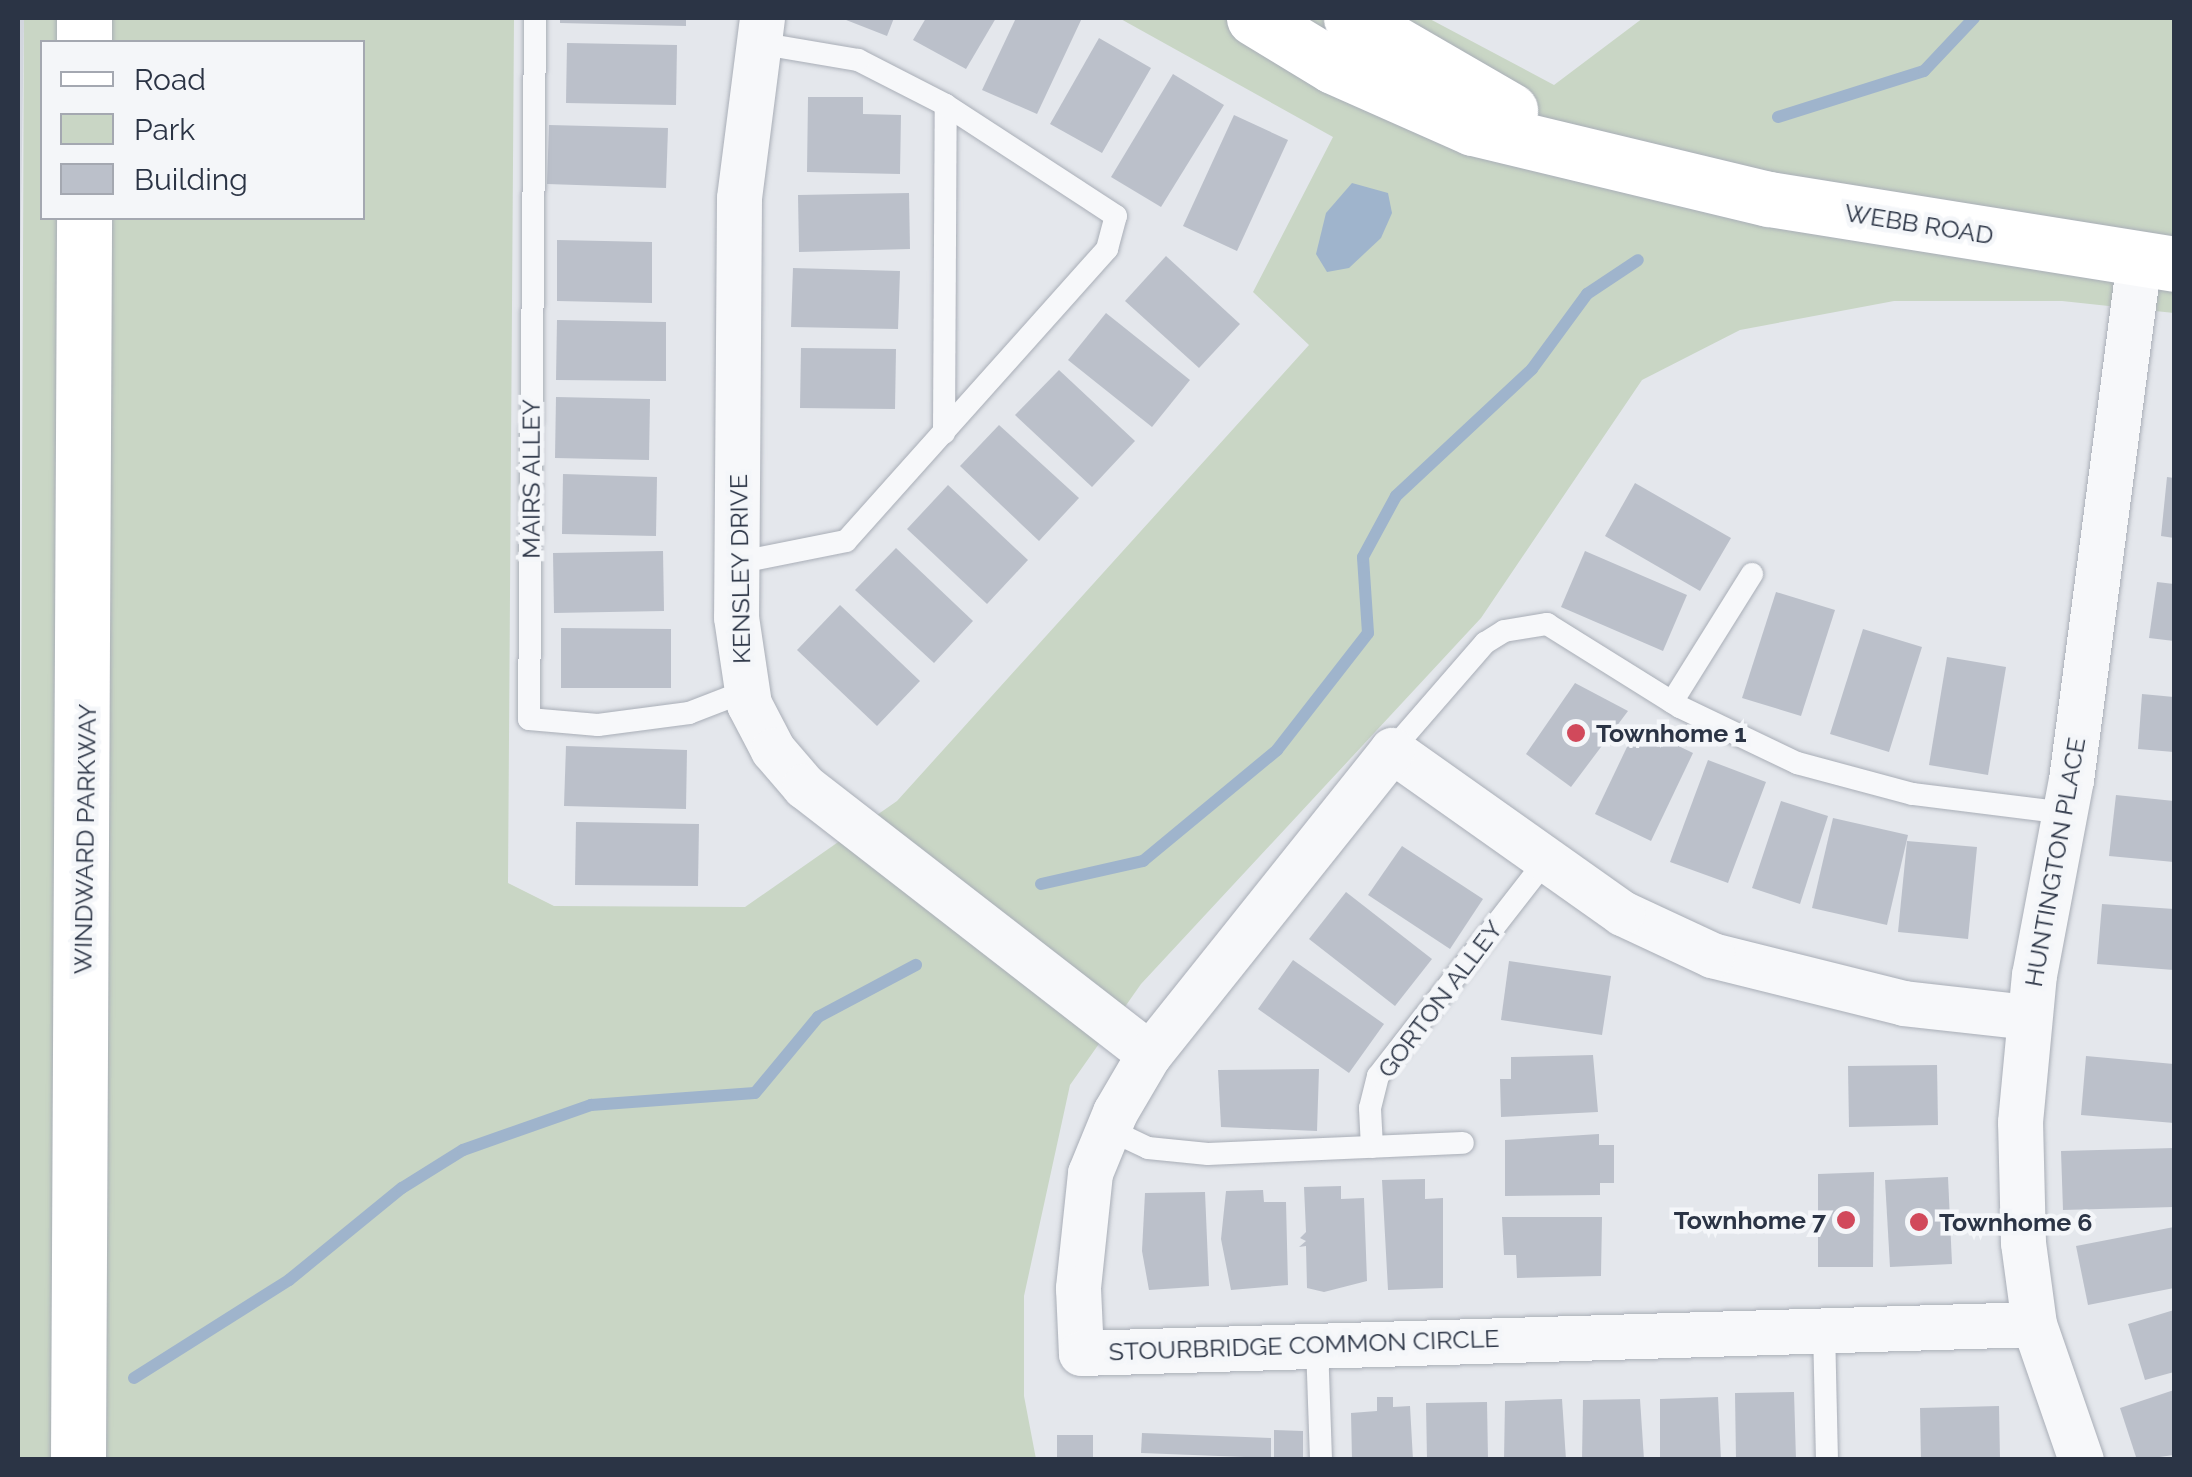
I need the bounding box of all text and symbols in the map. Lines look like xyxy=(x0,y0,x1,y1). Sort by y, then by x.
legend xyxy=(40,40,365,220)
text: Road xyxy=(134,62,206,97)
text: Park xyxy=(134,112,195,147)
text: Building xyxy=(134,162,248,197)
street label: WEBB ROAD xyxy=(1842,197,1996,251)
street label: MAIRS ALLEY xyxy=(516,399,546,559)
street label: KENSLEY DRIVE xyxy=(723,473,757,665)
street label: WINDWARD PARKWAY xyxy=(68,704,102,974)
place label: Townhome 1 xyxy=(1596,718,1747,748)
marker: Townhome 1 xyxy=(1565,722,1587,744)
street label: HUNTINGTON PLACE xyxy=(2018,735,2092,989)
street label: GORTON ALLEY xyxy=(1371,914,1509,1084)
place label: Townhome 7 xyxy=(1674,1205,1826,1235)
place label: Townhome 6 xyxy=(1939,1207,2092,1237)
marker: Townhome 7 xyxy=(1835,1209,1857,1231)
marker: Townhome 6 xyxy=(1908,1211,1930,1233)
street label: STOURBRIDGE COMMON CIRCLE xyxy=(1108,1323,1500,1367)

